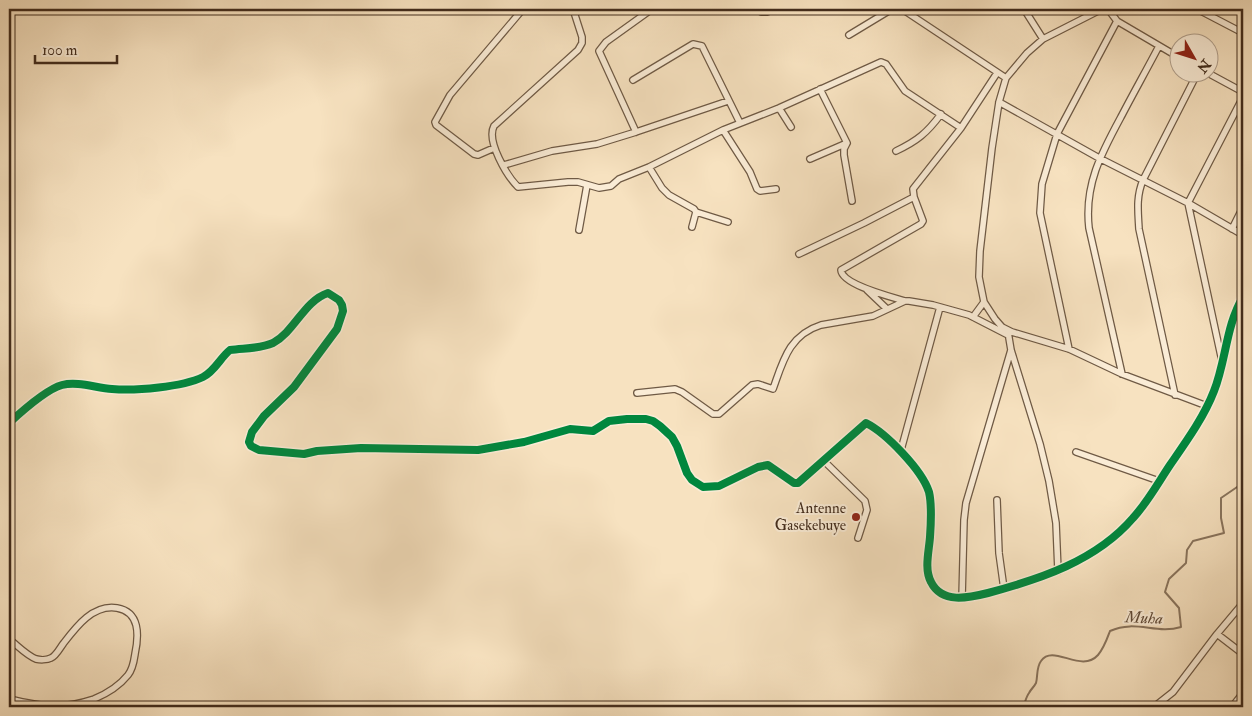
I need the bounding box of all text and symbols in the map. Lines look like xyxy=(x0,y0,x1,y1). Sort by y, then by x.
scale bar xyxy=(35,32,118,64)
north arrow xyxy=(1170,32,1220,82)
text: 100 m xyxy=(42,41,78,60)
text: N xyxy=(1193,55,1215,76)
place label: Antenne Gasekebuye xyxy=(775,499,846,535)
marker: Antenne Gasekebuye xyxy=(850,511,862,523)
water label: Muha xyxy=(1124,607,1163,629)

